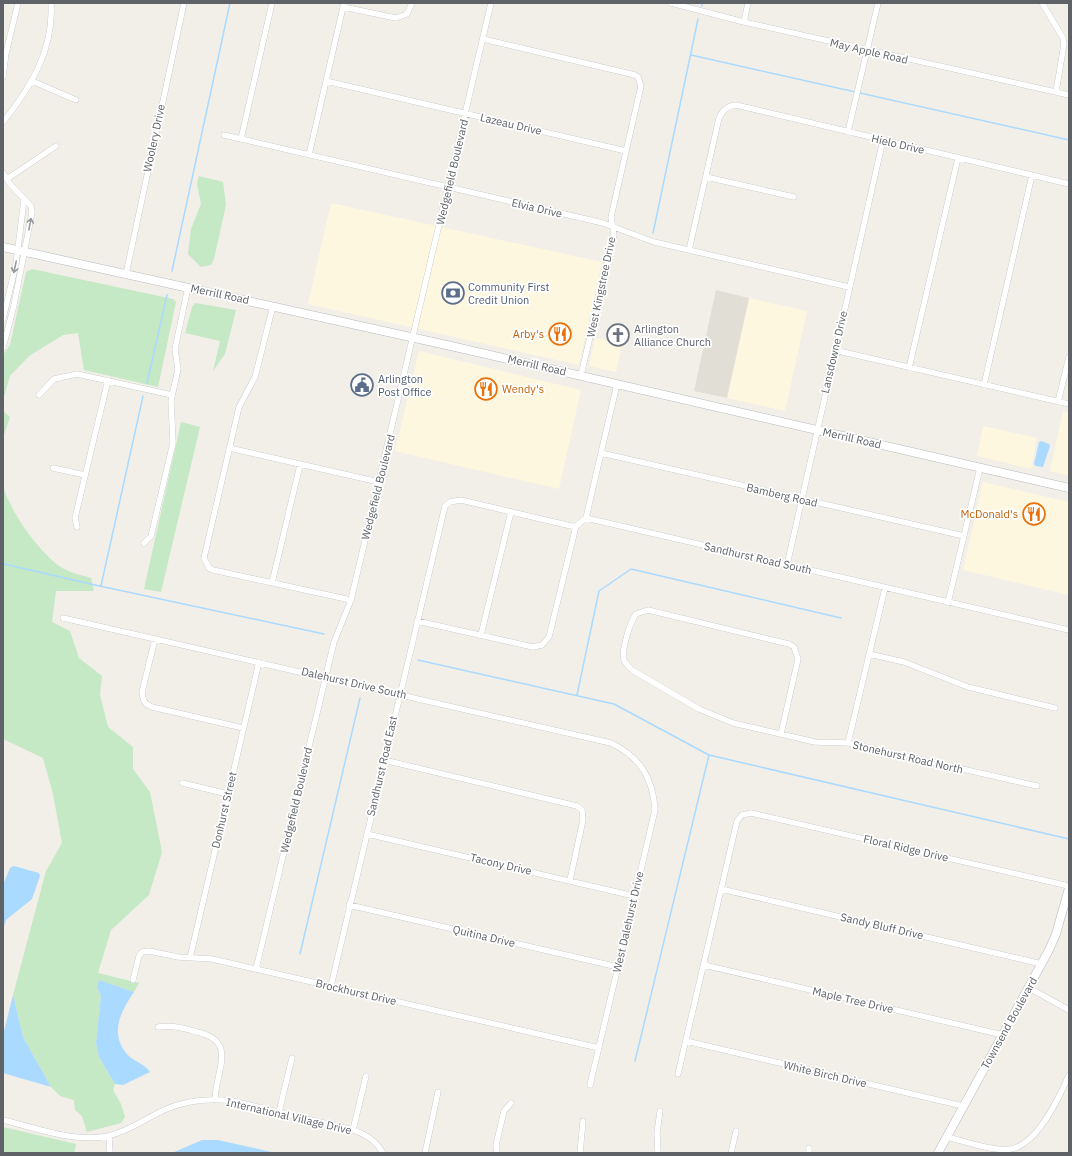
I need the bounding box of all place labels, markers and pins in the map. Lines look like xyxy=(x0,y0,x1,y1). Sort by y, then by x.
bank icon: Community First Credit Union xyxy=(440,280,466,306)
place label: Community First Credit Union xyxy=(468,280,550,307)
restaurant icon: Arby's xyxy=(547,321,573,347)
church icon: Arlington Alliance Church xyxy=(605,322,631,348)
place label: Arlington Alliance Church xyxy=(634,322,711,349)
place label: Arby's xyxy=(513,327,544,341)
public building icon: Arlington Post Office xyxy=(349,372,375,398)
place label: Arlington Post Office xyxy=(378,372,431,399)
restaurant icon: Wendy's xyxy=(473,376,499,402)
place label: Wendy's xyxy=(502,382,544,396)
restaurant icon: McDonald's xyxy=(1021,501,1047,527)
place label: McDonald's xyxy=(960,507,1018,521)

